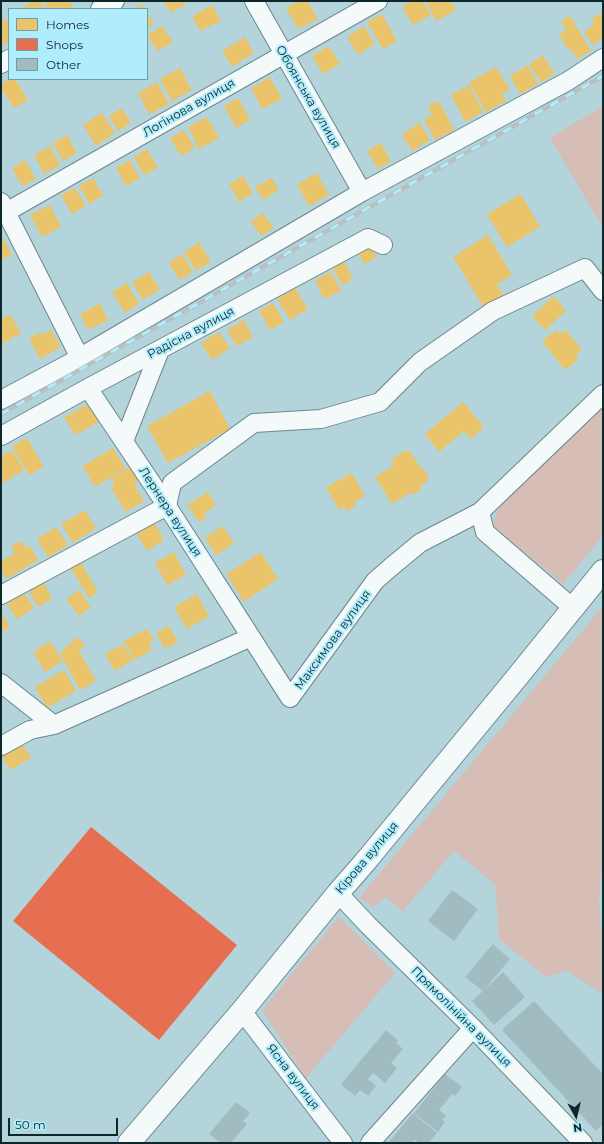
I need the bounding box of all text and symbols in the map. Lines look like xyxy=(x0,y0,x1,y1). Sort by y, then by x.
legend xyxy=(8,8,148,80)
text: Homes xyxy=(46,17,89,32)
text: Shops xyxy=(46,37,83,52)
street label: Обоянська вулиця xyxy=(273,43,343,151)
text: Other xyxy=(46,57,81,72)
street label: Логінова вулиця xyxy=(140,76,238,140)
street label: Радісна вулиця xyxy=(145,304,237,362)
street label: Лернера вулиця xyxy=(136,464,204,560)
street label: Максимова вулиця xyxy=(292,587,374,693)
street label: Кірова вулиця xyxy=(333,819,401,897)
street label: Прямолінійна вулиця xyxy=(408,964,514,1070)
street label: Ясна вулиця xyxy=(264,1041,322,1113)
north arrow xyxy=(556,1096,596,1136)
scale bar xyxy=(10,1110,120,1136)
text: 50 m xyxy=(15,1117,46,1132)
text: N xyxy=(572,1120,583,1135)

